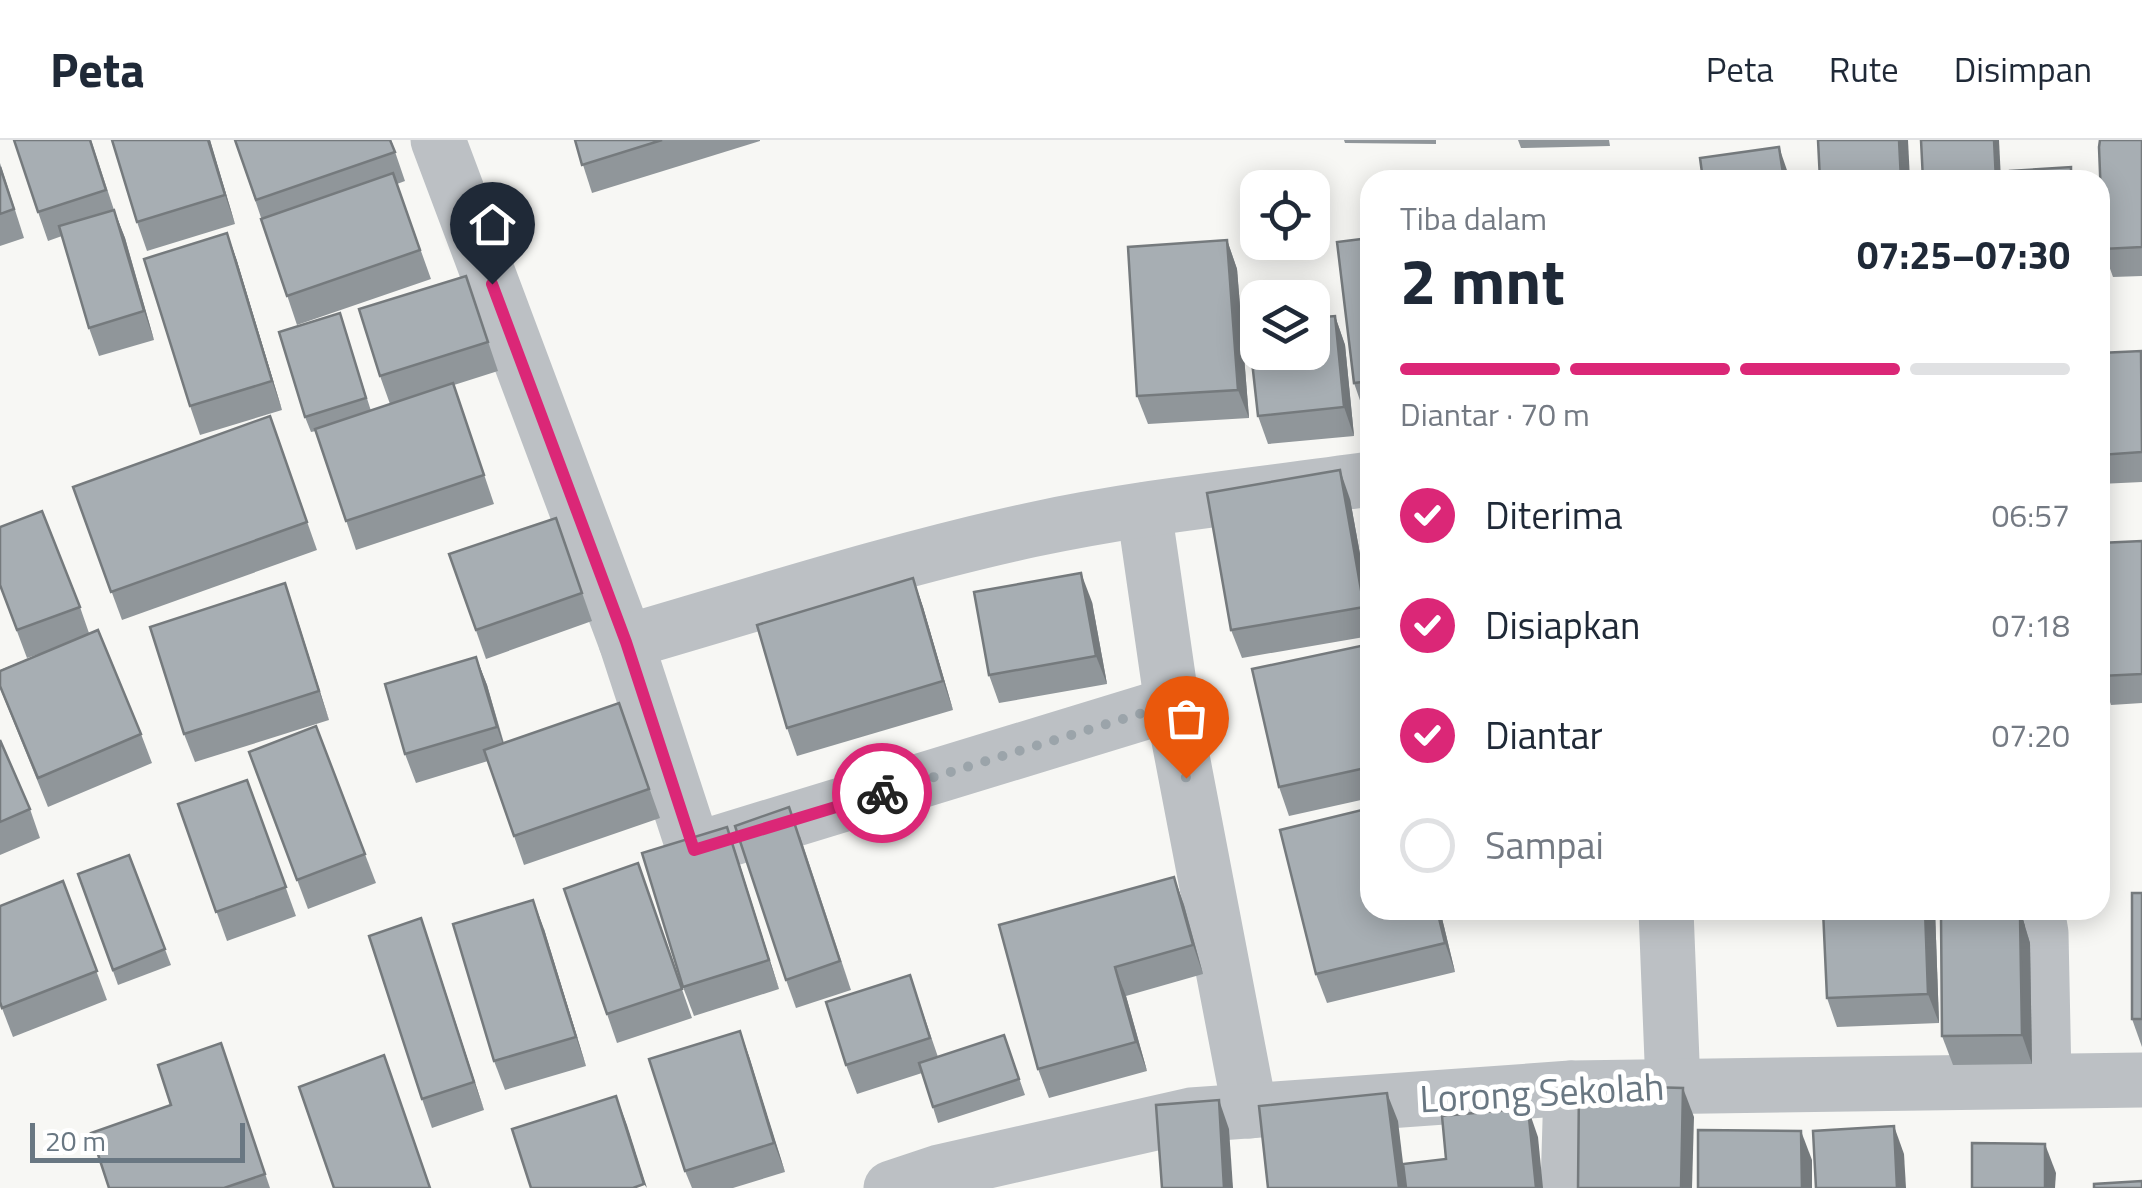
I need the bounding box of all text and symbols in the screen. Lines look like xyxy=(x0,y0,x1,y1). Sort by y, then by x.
text: Peta xyxy=(50,33,145,106)
text: Peta xyxy=(1706,42,1774,96)
text: Rute xyxy=(1829,42,1899,96)
text: Disimpan xyxy=(1954,42,2092,96)
map controls xyxy=(1240,170,1330,370)
button: locate xyxy=(1240,170,1330,260)
pin xyxy=(450,182,535,285)
text: Tiba dalam xyxy=(1400,194,1547,242)
icon: home xyxy=(465,197,520,252)
text: 07:25–07:30 xyxy=(1857,226,2070,284)
text: 2 mnt xyxy=(1400,230,1565,329)
button: layers xyxy=(1240,280,1330,370)
text: Diantar · 70 m xyxy=(1400,390,1590,438)
text: Diterima xyxy=(1485,486,1623,544)
icon: check xyxy=(1400,488,1455,543)
text: 06:57 xyxy=(1991,491,2070,539)
text: Disiapkan xyxy=(1485,596,1640,654)
icon: check xyxy=(1400,598,1455,653)
text: 07:18 xyxy=(1991,601,2070,649)
pin xyxy=(1144,676,1229,779)
icon: bag xyxy=(1159,691,1214,746)
text: Diantar xyxy=(1485,706,1603,764)
icon: check xyxy=(1400,708,1455,763)
text: 07:20 xyxy=(1991,711,2070,759)
courier xyxy=(832,743,932,843)
icon: bike xyxy=(855,766,910,821)
text: Sampai xyxy=(1485,816,1604,874)
street label: Lorong Sekolah xyxy=(1418,1057,1666,1127)
scale bar xyxy=(30,1118,245,1162)
text: 20 m xyxy=(45,1119,106,1162)

